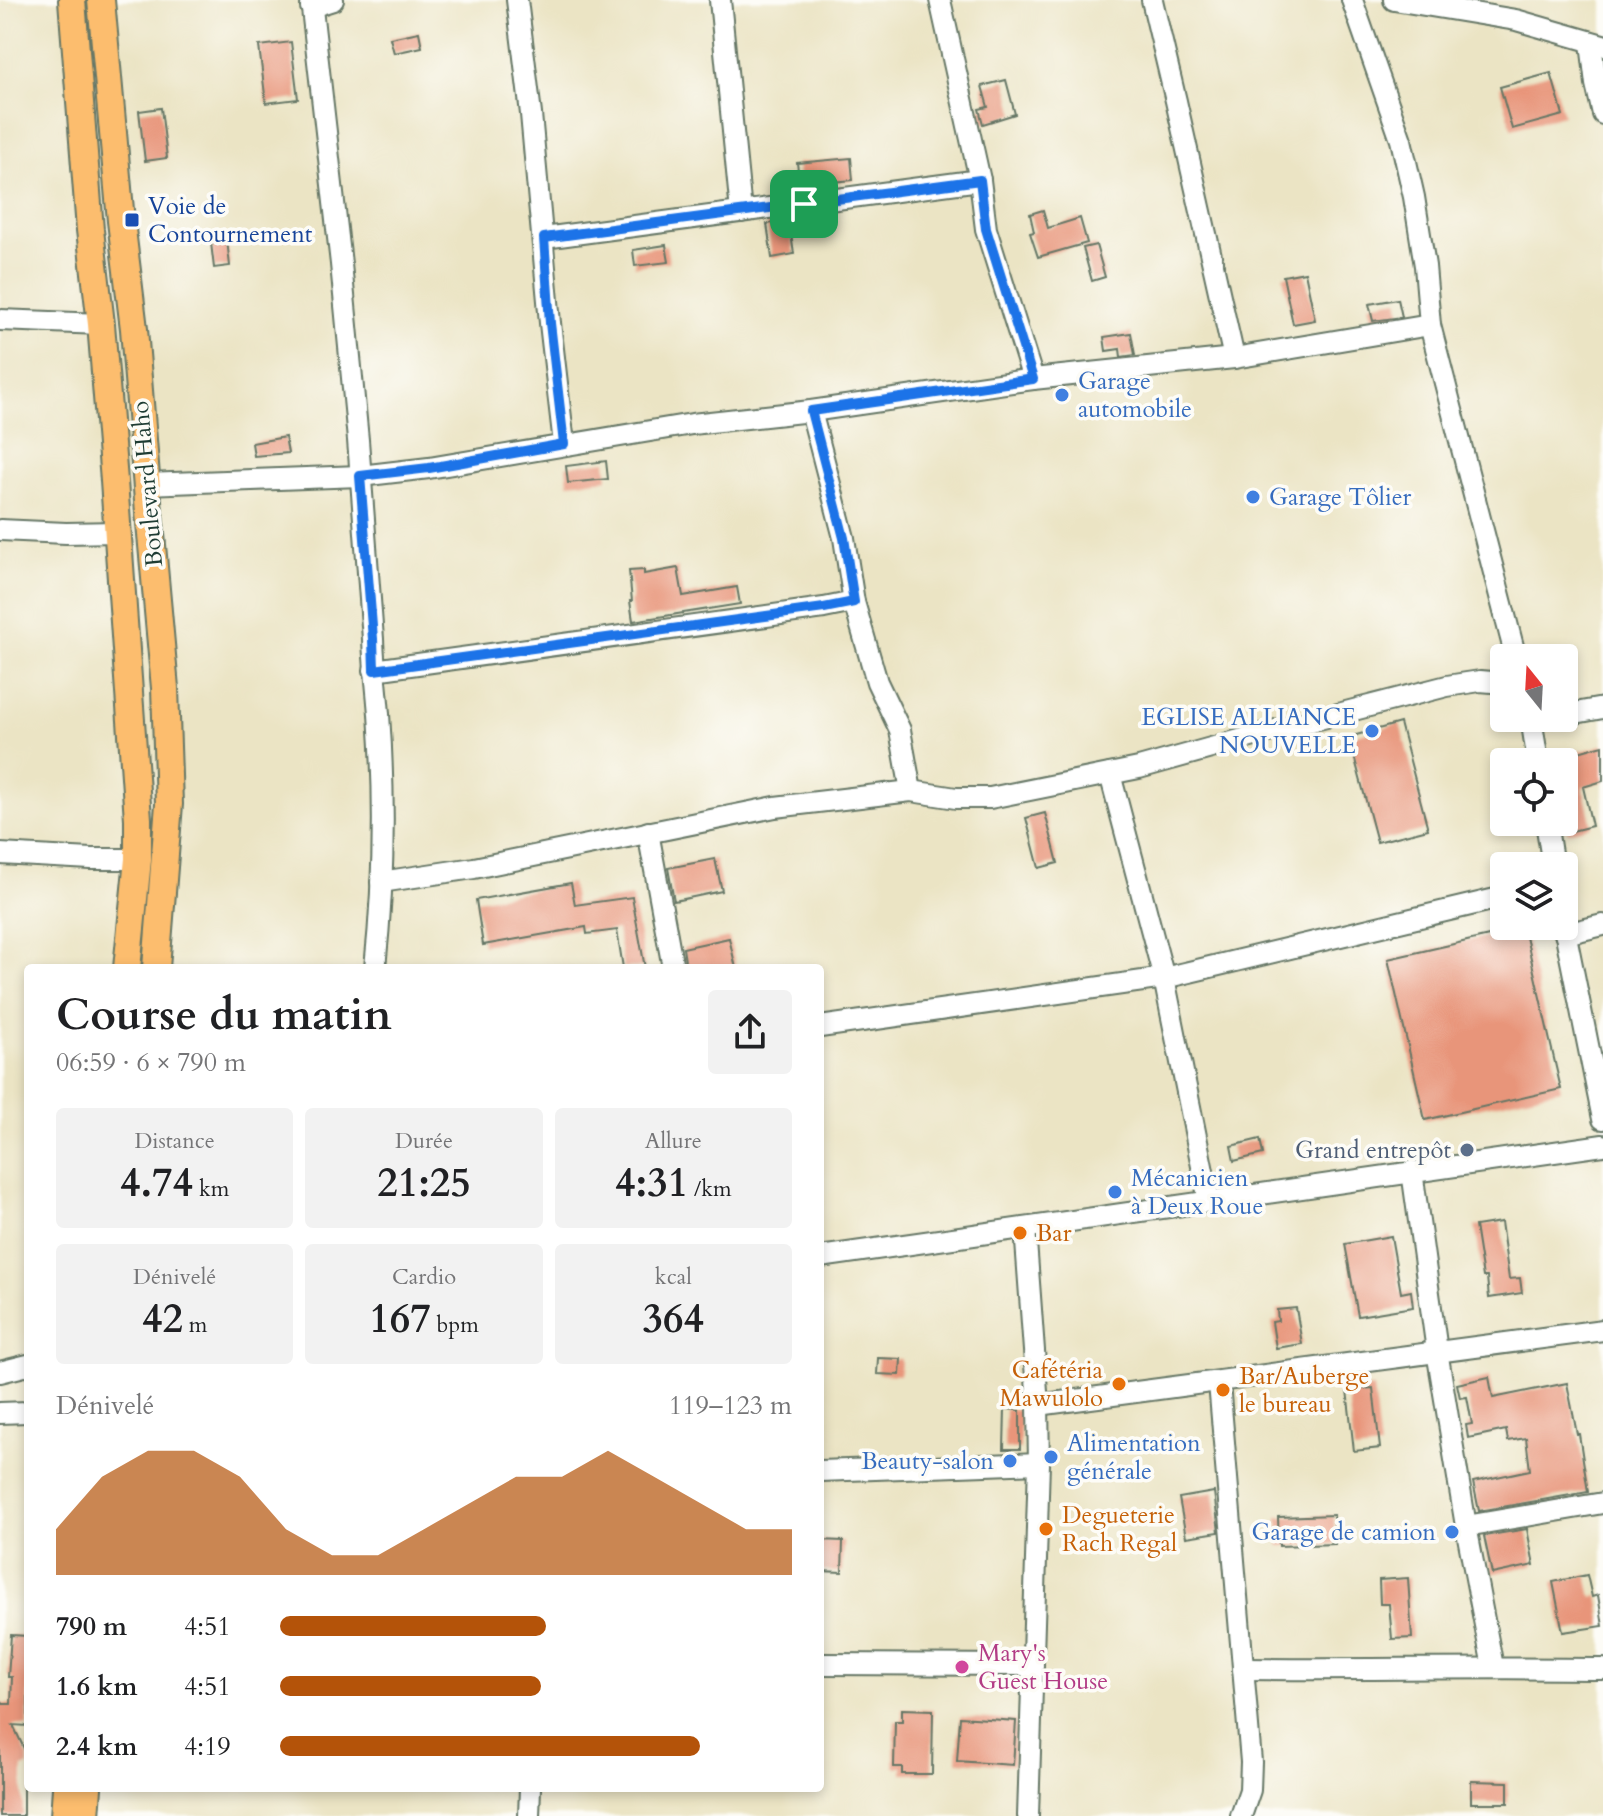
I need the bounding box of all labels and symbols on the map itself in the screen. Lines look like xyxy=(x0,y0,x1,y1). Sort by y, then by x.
pin xyxy=(770,170,838,238)
place label: Voie de Contournement xyxy=(148,190,313,251)
marker: Voie de Contournement xyxy=(123,211,141,229)
place label: Garage automobile xyxy=(1078,365,1192,426)
marker: Garage automobile xyxy=(1053,386,1071,404)
street label: Boulevard Haho xyxy=(124,400,171,568)
place label: Garage Tôlier xyxy=(1269,481,1412,514)
marker: Garage Tôlier xyxy=(1244,488,1262,506)
north arrow xyxy=(1490,644,1578,732)
place label: EGLISE ALLIANCE NOUVELLE xyxy=(1141,701,1356,762)
marker: EGLISE ALLIANCE NOUVELLE xyxy=(1363,722,1381,740)
place label: Grand entrepôt xyxy=(1295,1134,1451,1167)
marker: Grand entrepôt xyxy=(1458,1141,1476,1159)
place label: Mécanicien à Deux Roue xyxy=(1131,1162,1263,1223)
marker: Mécanicien à Deux Roue xyxy=(1106,1183,1124,1201)
place label: Bar xyxy=(1036,1217,1072,1250)
marker: Bar xyxy=(1011,1224,1029,1242)
place label: Cafétéria Mawulolo xyxy=(999,1354,1104,1415)
place label: Bar/Auberge le bureau xyxy=(1239,1360,1369,1421)
marker: Cafétéria Mawulolo xyxy=(1110,1375,1128,1393)
marker: Bar/Auberge le bureau xyxy=(1214,1381,1232,1399)
place label: Alimentation générale xyxy=(1067,1427,1201,1488)
place label: Beauty-salon xyxy=(861,1445,994,1478)
marker: Alimentation générale xyxy=(1042,1448,1060,1466)
marker: Beauty-salon xyxy=(1001,1452,1019,1470)
place label: Degueterie Rach Regal xyxy=(1062,1499,1177,1560)
place label: Garage de camion xyxy=(1252,1516,1436,1549)
marker: Degueterie Rach Regal xyxy=(1037,1520,1055,1538)
marker: Garage de camion xyxy=(1443,1523,1461,1541)
place label: Mary's Guest House xyxy=(978,1637,1108,1698)
marker: Mary's Guest House xyxy=(953,1658,971,1676)

